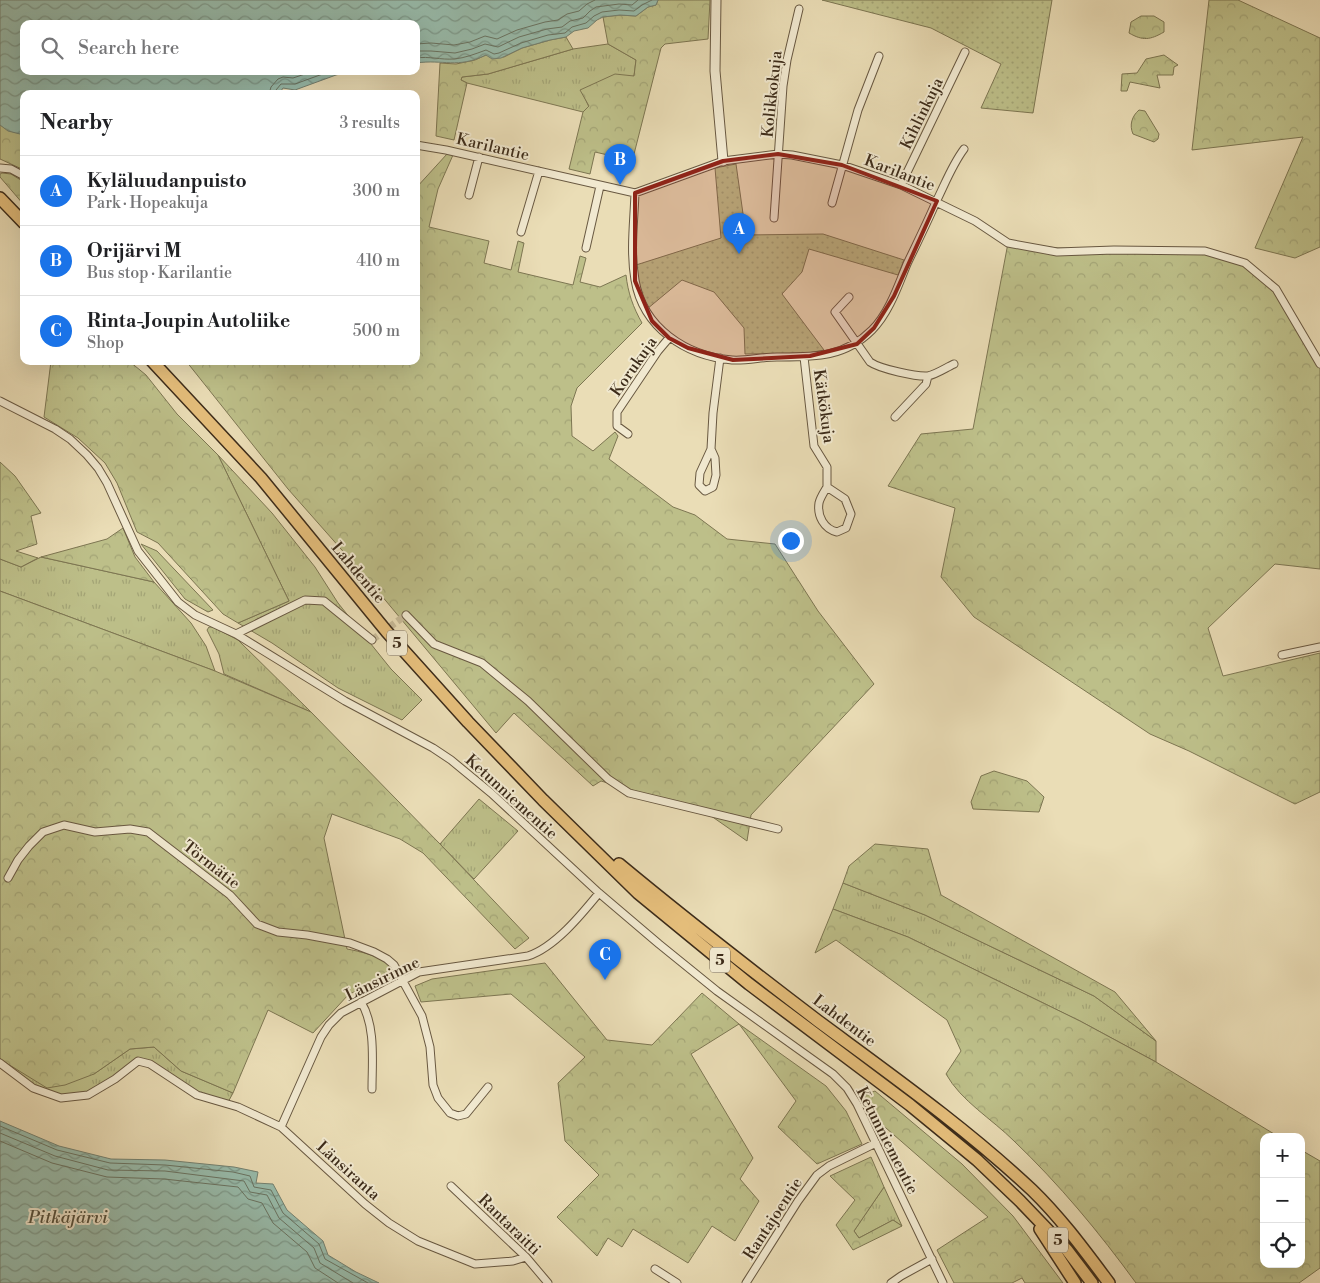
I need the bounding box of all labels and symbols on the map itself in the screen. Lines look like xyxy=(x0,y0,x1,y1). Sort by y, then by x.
street label: Kolikkokuja xyxy=(757,49,787,139)
street label: Kihlinkuja xyxy=(896,73,948,153)
street label: Karilantie xyxy=(454,129,531,165)
pin: B xyxy=(604,144,636,185)
street label: Karilantie xyxy=(861,150,938,196)
pin: A xyxy=(723,213,755,254)
street label: Korukuja xyxy=(606,332,662,400)
street label: Kätkökuja xyxy=(809,368,839,445)
your location xyxy=(778,528,804,554)
street label: Lahdentie xyxy=(327,538,390,607)
road number: 5 xyxy=(387,630,407,656)
street label: Ketunniementie xyxy=(461,750,562,844)
street label: Törmätie xyxy=(179,836,244,893)
pin: C xyxy=(589,939,621,980)
road number: 5 xyxy=(710,948,730,972)
street label: Länsirinne xyxy=(342,952,423,1005)
street label: Lahdentie xyxy=(809,991,880,1051)
street label: Ketunniementie xyxy=(852,1084,923,1197)
street label: Länsiranta xyxy=(312,1137,385,1205)
street label: Rantajoentie xyxy=(739,1174,807,1263)
street label: Rantaraitti xyxy=(474,1190,545,1260)
water label: Pitkäjärvi xyxy=(27,1206,108,1229)
road number: 5 xyxy=(1048,1228,1068,1252)

